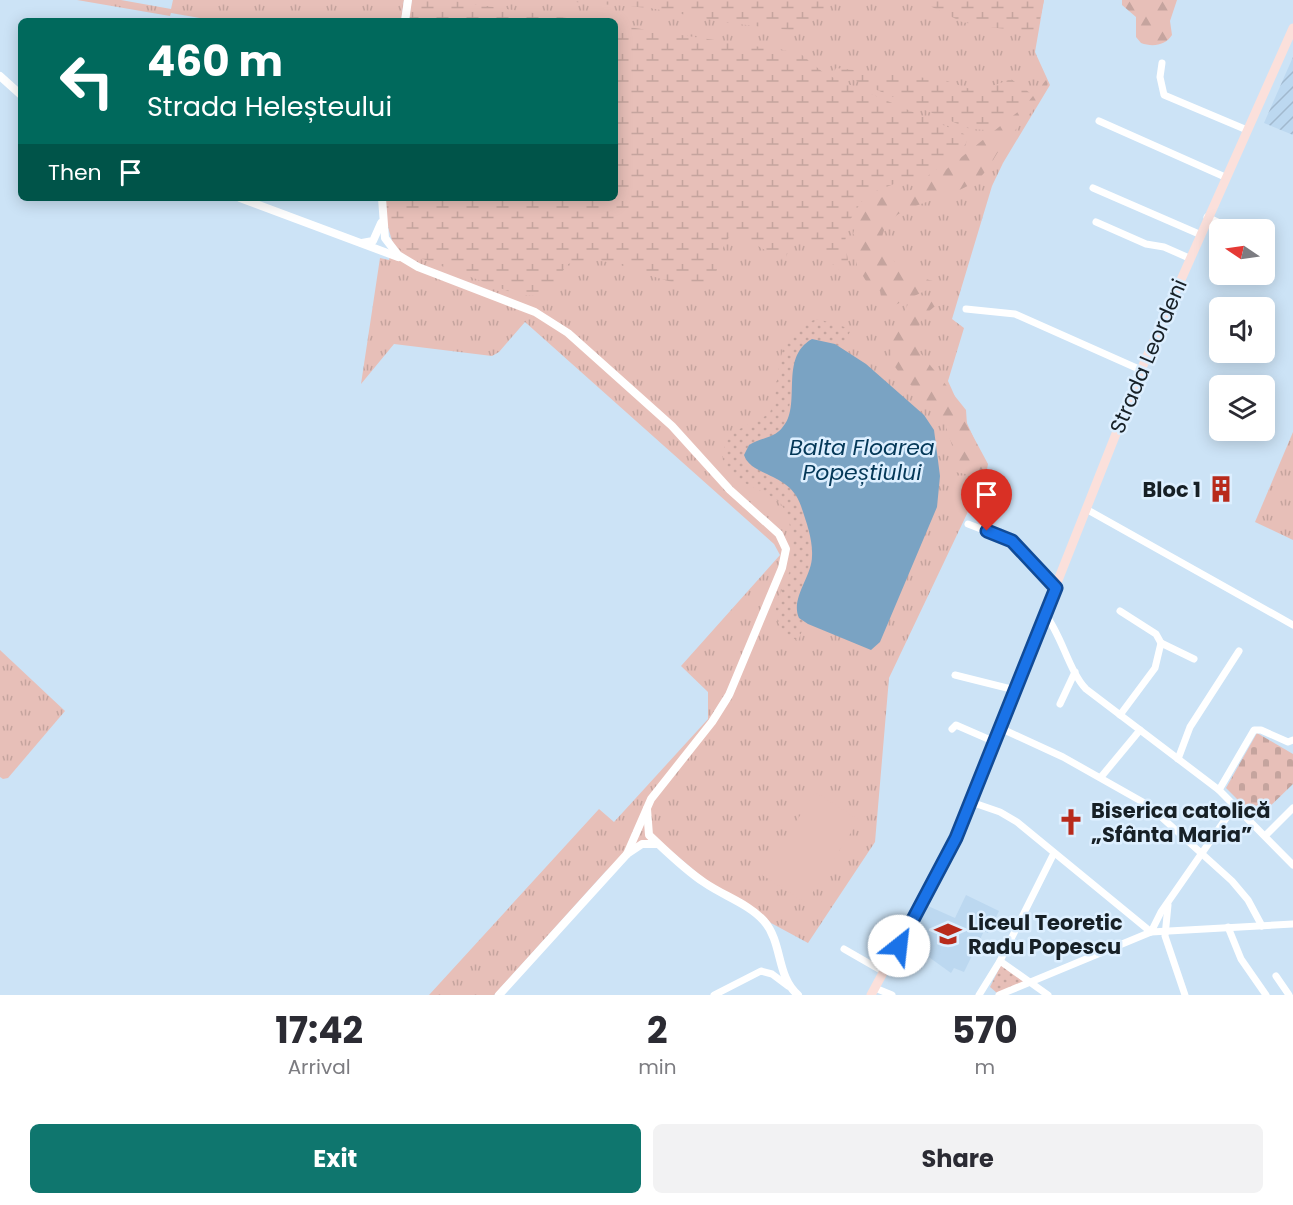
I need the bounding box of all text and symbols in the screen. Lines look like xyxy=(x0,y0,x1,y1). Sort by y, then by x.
text: 460 m xyxy=(147,32,283,91)
icon: left xyxy=(48,42,126,120)
text: Strada Heleșteului xyxy=(147,88,392,125)
icon: arrive xyxy=(114,156,147,189)
text: Then xyxy=(48,157,102,188)
north arrow xyxy=(1209,219,1275,285)
map controls xyxy=(1209,219,1275,441)
street label: Strada Leordeni xyxy=(1102,274,1194,438)
button: sound xyxy=(1209,297,1275,363)
button: layers xyxy=(1209,375,1275,441)
water label: Balta Floarea Popeștiului xyxy=(789,432,935,488)
pin xyxy=(961,469,1012,531)
building icon: Bloc 1 xyxy=(1206,474,1236,504)
place label: Bloc 1 xyxy=(1143,475,1201,504)
icon: arrive xyxy=(970,478,1003,511)
place label: Biserica catolică „Sfânta Maria” xyxy=(1091,796,1271,849)
church icon: Biserica catolică „Sfânta Maria” xyxy=(1056,807,1086,837)
place label: Liceul Teoretic Radu Popescu xyxy=(968,908,1123,961)
position arrow xyxy=(867,914,931,978)
school or university icon: Liceul Teoretic Radu Popescu xyxy=(933,919,963,949)
text: 17:42 xyxy=(275,1005,363,1056)
text: 2 xyxy=(647,1005,668,1056)
text: 570 xyxy=(952,1005,1018,1056)
text: Arrival xyxy=(288,1053,351,1081)
text: min xyxy=(638,1053,677,1081)
text: m xyxy=(974,1053,995,1081)
button: Exit xyxy=(30,1124,641,1193)
button: Share xyxy=(653,1124,1263,1193)

